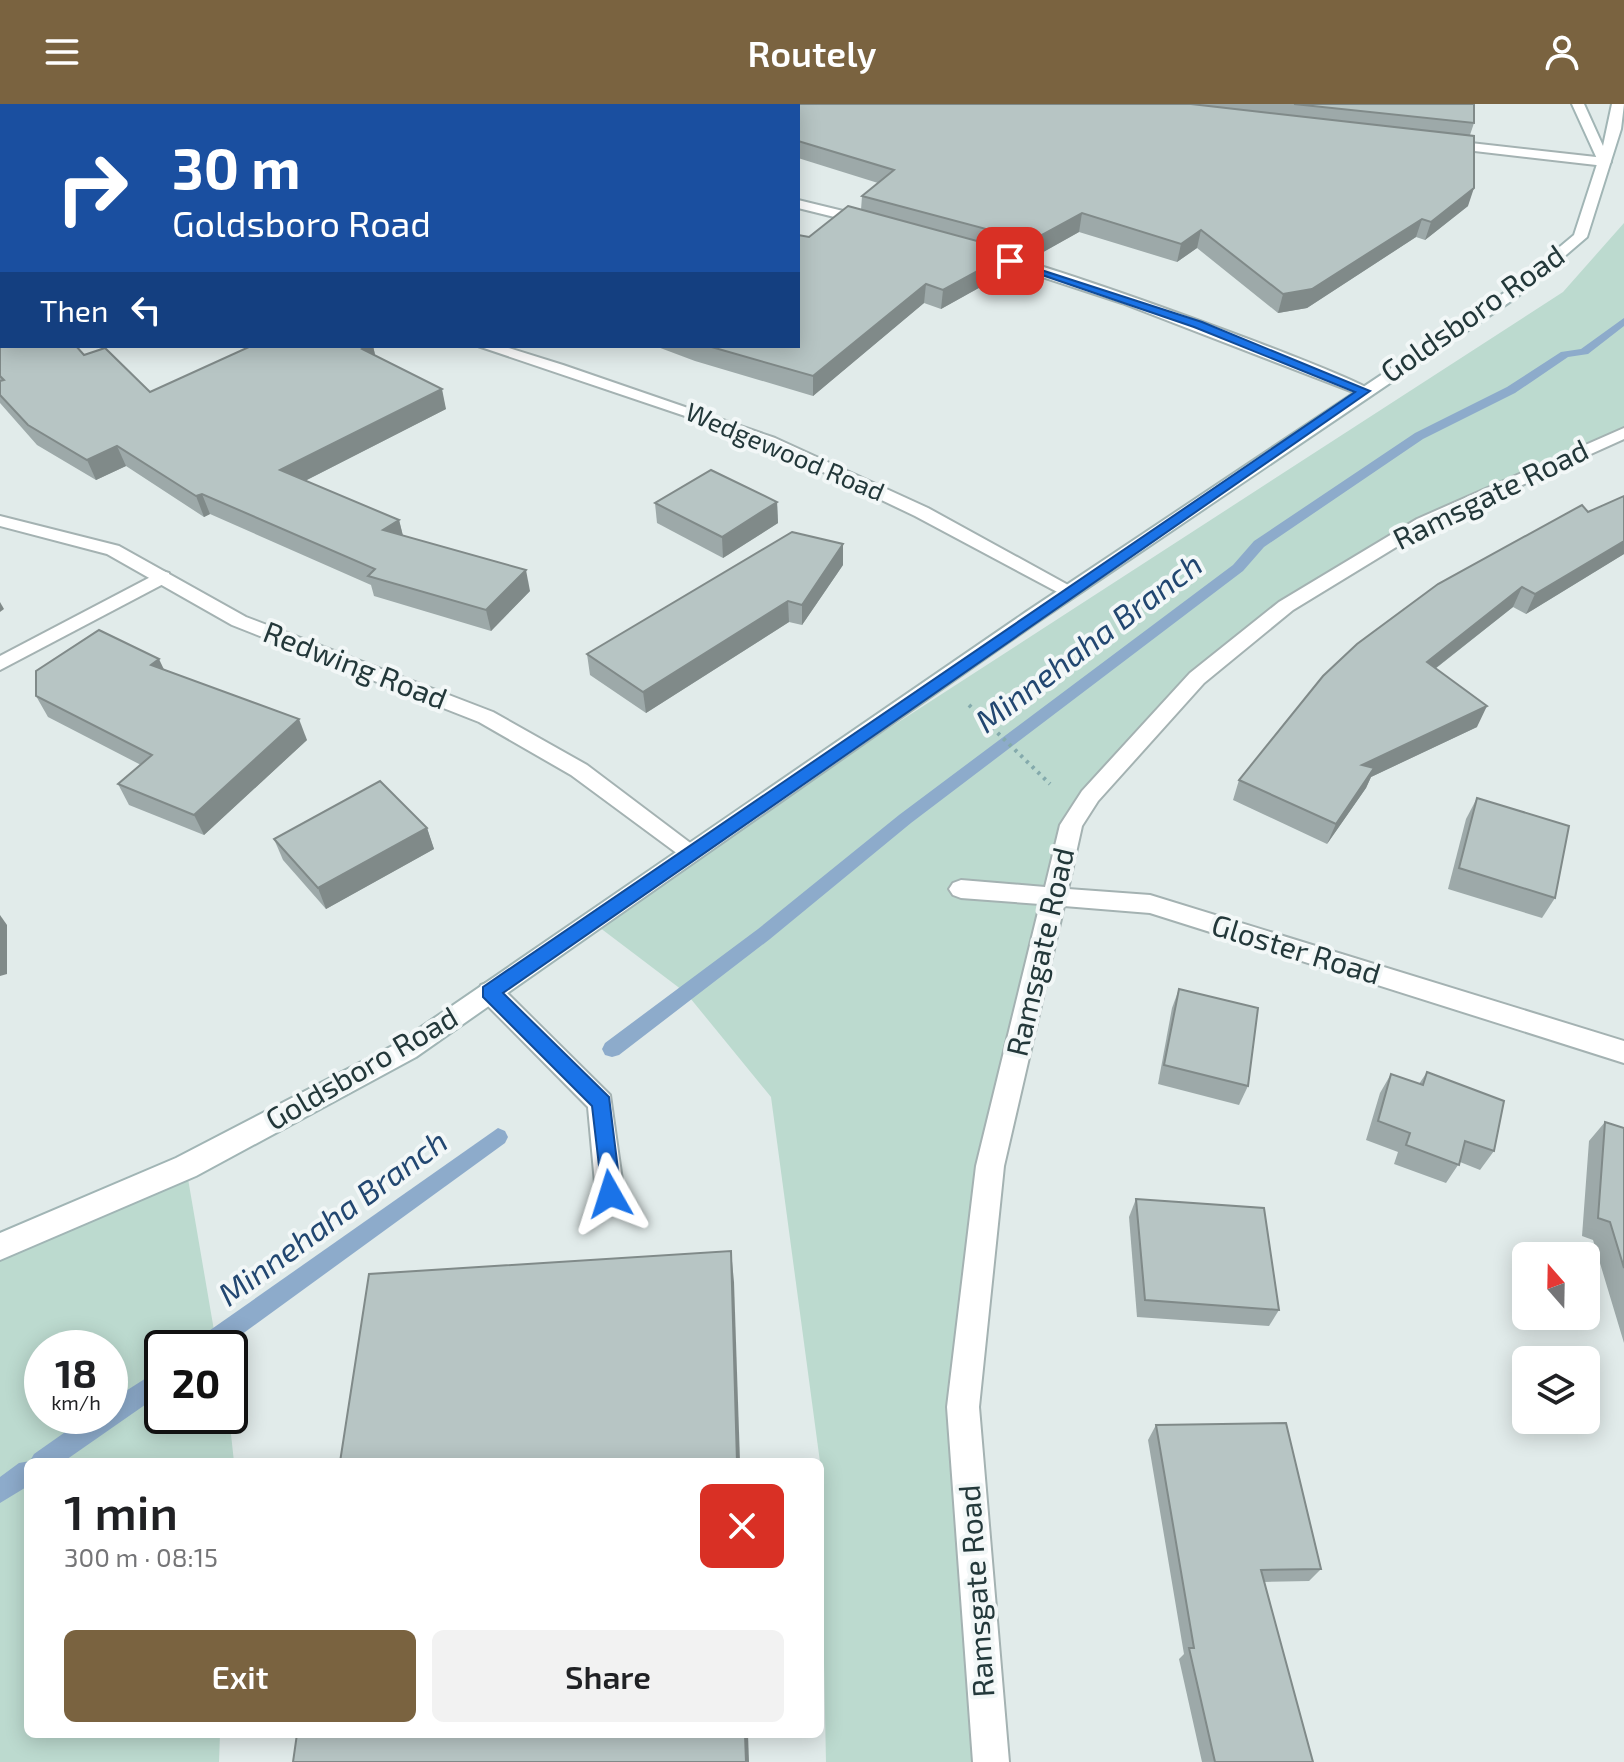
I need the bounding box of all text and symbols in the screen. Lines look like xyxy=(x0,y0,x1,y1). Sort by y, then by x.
icon: menu xyxy=(40,30,84,74)
icon: person xyxy=(1540,30,1584,74)
text: Routely xyxy=(748,31,877,74)
text: 30 m xyxy=(172,133,301,200)
icon: right xyxy=(40,136,144,240)
text: Goldsboro Road xyxy=(172,201,431,244)
pin xyxy=(976,227,1044,295)
street label: Goldsboro Road xyxy=(1373,236,1571,389)
icon: arrive xyxy=(988,239,1032,283)
icon: left xyxy=(124,288,168,332)
text: Then xyxy=(40,292,108,328)
street label: Wedgewood Road xyxy=(682,395,890,506)
street label: Ramsgate Road xyxy=(1387,430,1594,556)
water label: Minnehaha Branch xyxy=(967,544,1209,739)
street label: Redwing Road xyxy=(259,613,453,716)
street label: Ramsgate Road xyxy=(998,844,1081,1059)
street label: Gloster Road xyxy=(1208,905,1385,991)
street label: Goldsboro Road xyxy=(259,998,463,1137)
water label: Minnehaha Branch xyxy=(210,1121,454,1312)
position arrow xyxy=(568,1152,652,1236)
north arrow xyxy=(1512,1242,1600,1330)
map controls xyxy=(1512,1242,1600,1434)
speed limit sign: 20 xyxy=(144,1330,248,1434)
button: layers xyxy=(1512,1346,1600,1434)
text: 18 xyxy=(55,1348,97,1396)
text: km/h xyxy=(51,1390,101,1414)
text: 1 min xyxy=(64,1482,178,1540)
button: close xyxy=(700,1484,784,1568)
street label: Ramsgate Road xyxy=(950,1484,1000,1699)
text: 300 m · 08:15 xyxy=(64,1541,218,1572)
button: Exit xyxy=(64,1630,416,1722)
button: Share xyxy=(432,1630,784,1722)

